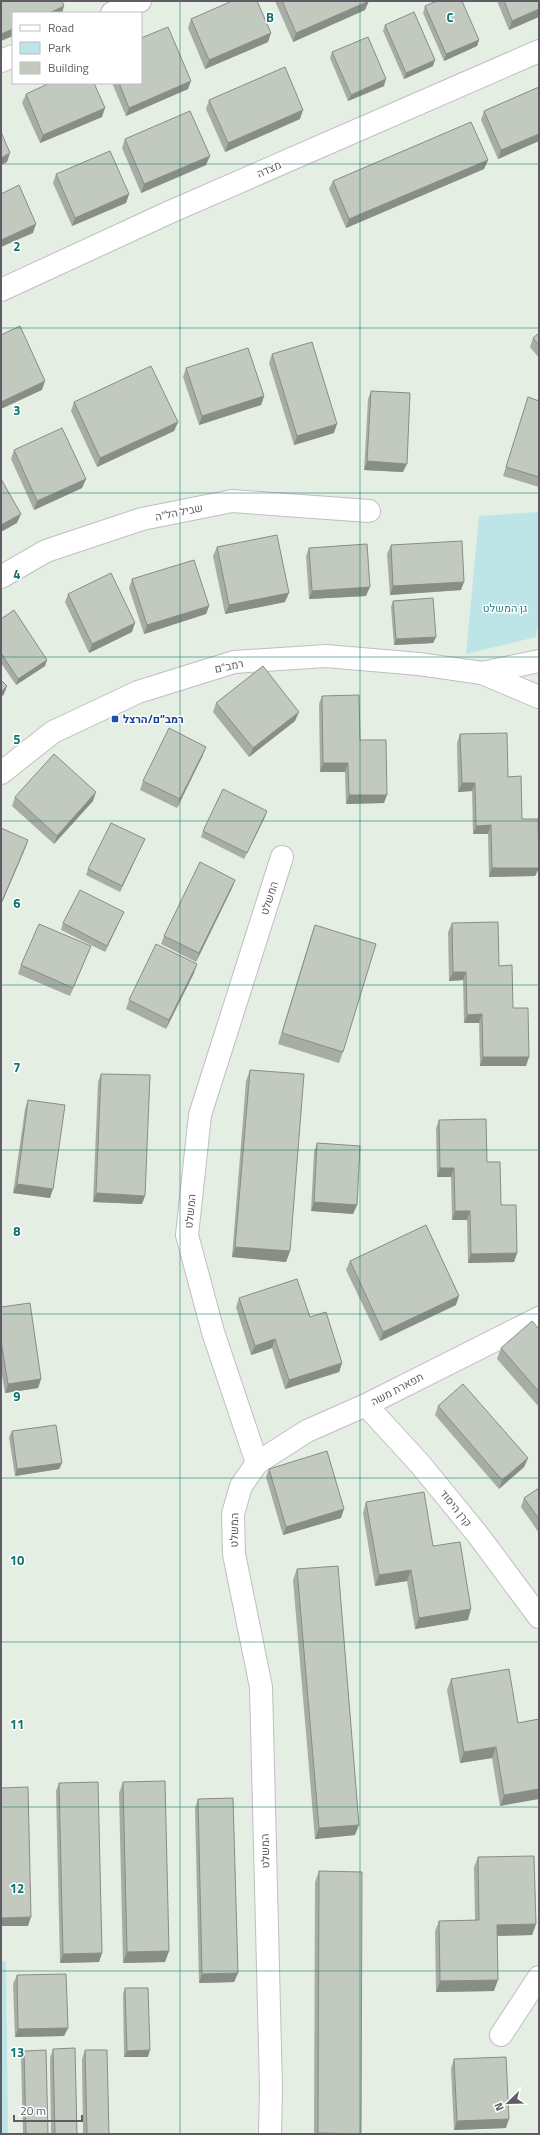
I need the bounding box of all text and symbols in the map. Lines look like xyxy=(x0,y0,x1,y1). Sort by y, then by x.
text: B xyxy=(266,7,274,27)
text: C xyxy=(446,7,454,27)
legend xyxy=(12,12,142,84)
text: Road xyxy=(48,18,74,37)
text: Park xyxy=(48,38,71,57)
text: Building xyxy=(48,58,89,77)
street label: מצדה xyxy=(254,157,284,181)
text: 2 xyxy=(13,236,21,256)
text: 3 xyxy=(13,400,21,420)
street label: שביל הל"ה xyxy=(154,499,204,525)
text: 4 xyxy=(13,564,21,584)
park label: גן המשלט xyxy=(483,600,527,616)
street label: רמב"ם xyxy=(213,655,245,677)
place label: רמב״ם/הרצל xyxy=(123,711,184,727)
marker: רמב״ם/הרצל xyxy=(110,714,120,724)
text: 5 xyxy=(13,729,21,749)
street label: המשלט xyxy=(256,879,282,917)
text: 6 xyxy=(13,893,21,913)
text: 7 xyxy=(13,1057,21,1077)
street label: המשלט xyxy=(180,1193,200,1229)
text: 8 xyxy=(13,1221,21,1241)
street label: תפארת משה xyxy=(368,1368,426,1410)
text: 9 xyxy=(13,1386,21,1406)
street label: קרן היסוד xyxy=(436,1486,476,1530)
street label: המשלט xyxy=(226,1513,242,1547)
text: 10 xyxy=(10,1550,24,1570)
text: 11 xyxy=(10,1714,24,1734)
street label: המשלט xyxy=(257,1834,273,1868)
text: 12 xyxy=(10,1878,24,1898)
text: 13 xyxy=(10,2042,24,2062)
north arrow xyxy=(488,2083,528,2123)
scale bar xyxy=(14,2097,82,2123)
text: N xyxy=(490,2100,508,2114)
text: 20 m xyxy=(20,2101,46,2120)

